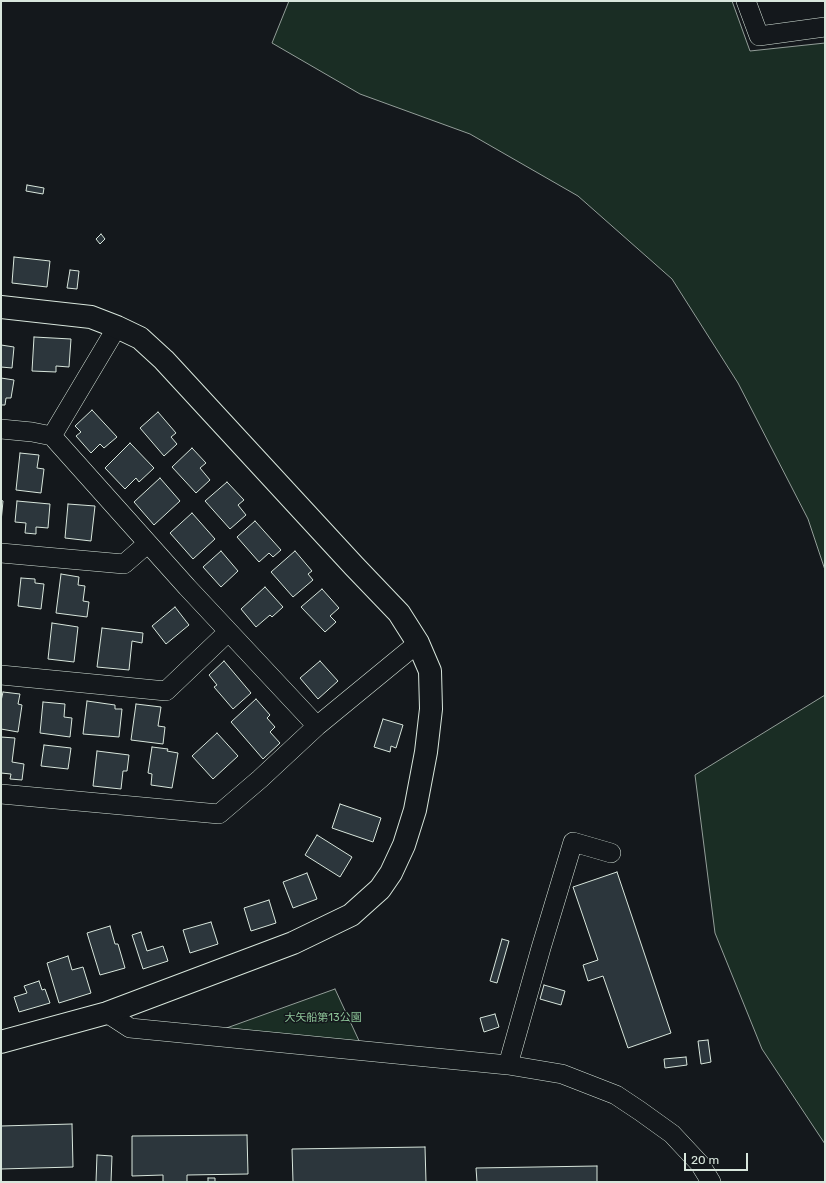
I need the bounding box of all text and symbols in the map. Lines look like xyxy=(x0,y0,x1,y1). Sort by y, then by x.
park label: 大矢船第13公園 xyxy=(284,1011,362,1025)
scale bar xyxy=(686,1145,750,1171)
text: 20 m xyxy=(691,1153,719,1167)

